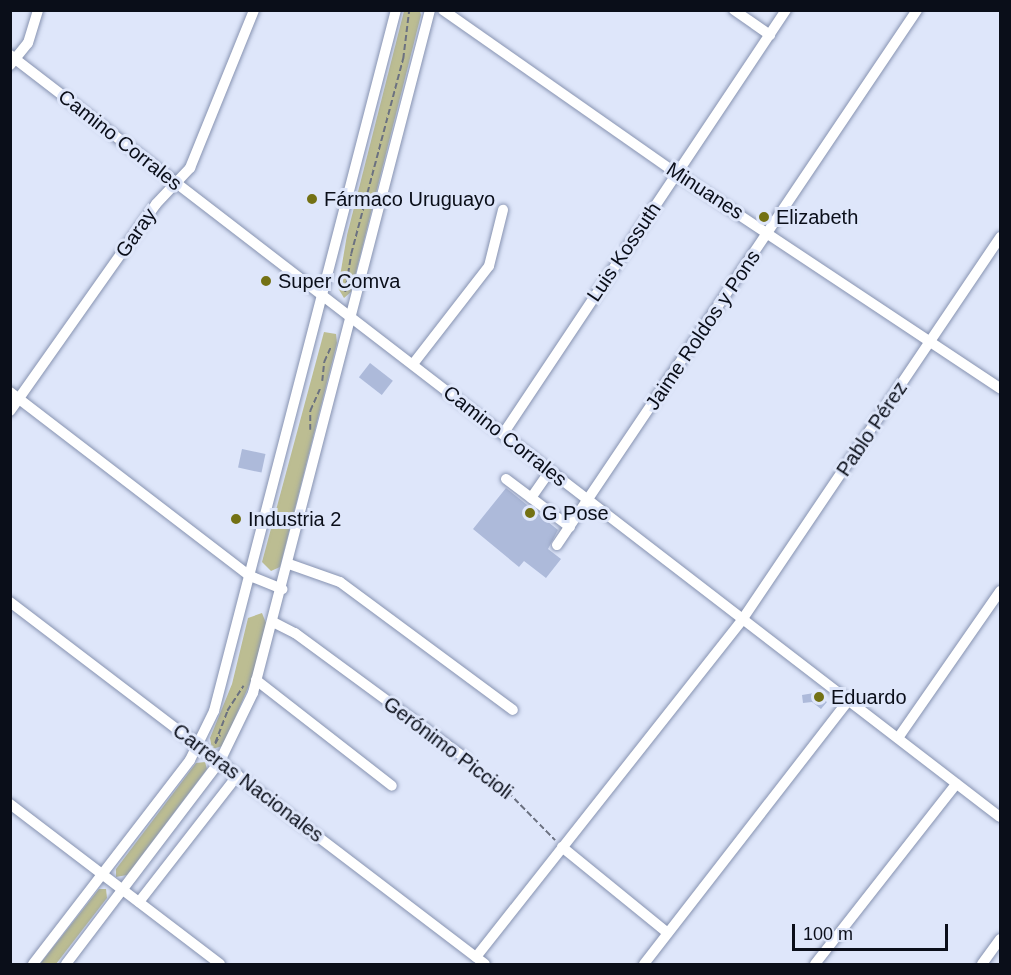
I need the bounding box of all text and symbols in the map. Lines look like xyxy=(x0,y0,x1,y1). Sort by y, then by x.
street label: Camino Corrales xyxy=(53,84,187,196)
street label: Minuanes xyxy=(662,157,748,225)
place label: Fármaco Uruguayo xyxy=(324,187,495,211)
marker: Fármaco Uruguayo xyxy=(305,192,319,206)
street label: Luis Kossuth xyxy=(582,198,666,306)
street label: Garay xyxy=(111,204,161,262)
place label: Elizabeth xyxy=(776,205,858,229)
marker: Elizabeth xyxy=(757,210,771,224)
street label: Jaime Roldos y Pons xyxy=(641,245,765,415)
place label: Super Comva xyxy=(278,269,400,293)
marker: Super Comva xyxy=(259,274,273,288)
street label: Pablo Pérez xyxy=(832,377,912,481)
street label: Camino Corrales xyxy=(438,380,572,492)
place label: G Pose xyxy=(542,501,609,525)
marker: G Pose xyxy=(523,506,537,520)
place label: Industria 2 xyxy=(248,507,341,531)
marker: Industria 2 xyxy=(229,512,243,526)
place label: Eduardo xyxy=(831,685,907,709)
marker: Eduardo xyxy=(812,690,826,704)
street label: Gerónimo Piccioli xyxy=(379,692,517,804)
street label: Carreras Nacionales xyxy=(168,719,328,847)
scale bar xyxy=(795,912,951,950)
text: 100 m xyxy=(803,924,853,944)

